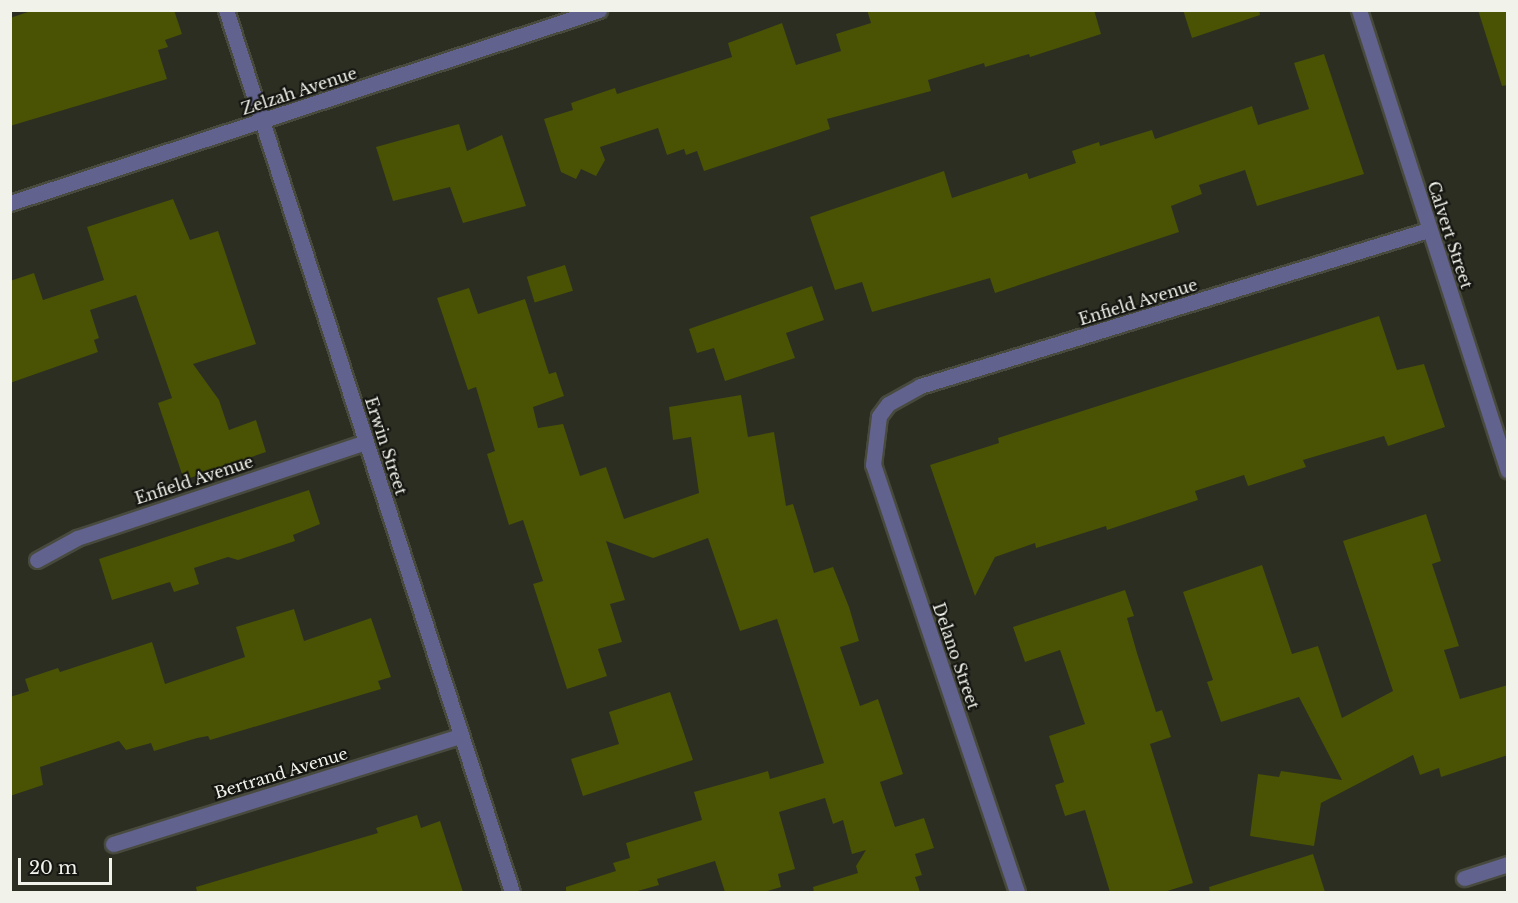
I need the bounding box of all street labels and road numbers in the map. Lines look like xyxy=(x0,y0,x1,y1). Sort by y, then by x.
street label: Zelzah Avenue xyxy=(238,63,360,119)
street label: Calvert Street xyxy=(1424,179,1476,291)
street label: Enfield Avenue xyxy=(1076,275,1200,329)
street label: Erwin Street xyxy=(361,394,411,498)
street label: Enfield Avenue xyxy=(132,452,256,508)
street label: Delano Street xyxy=(929,600,983,712)
street label: Bertrand Avenue xyxy=(212,744,350,802)

